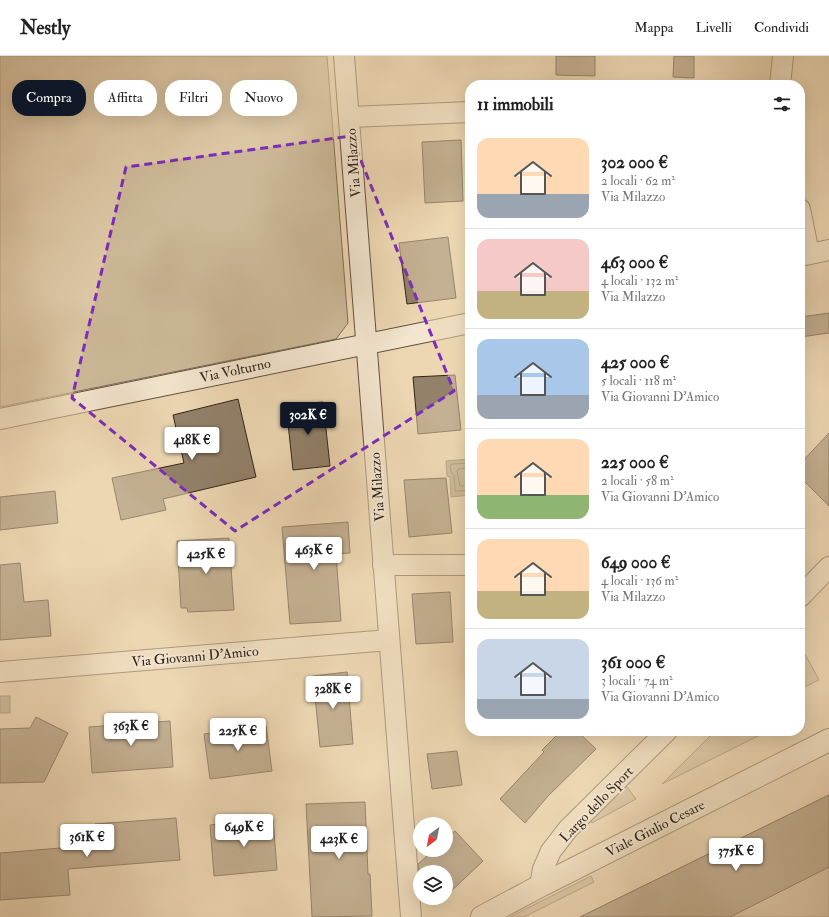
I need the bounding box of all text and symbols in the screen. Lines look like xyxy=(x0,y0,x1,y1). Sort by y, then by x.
text: Nestly xyxy=(20,16,70,40)
text: Mappa xyxy=(634,19,673,36)
text: Livelli xyxy=(695,19,732,36)
text: Condividi xyxy=(754,19,809,36)
chip: Compra xyxy=(12,80,86,116)
chip: Affitta xyxy=(94,80,157,116)
chip: Filtri xyxy=(165,80,222,116)
chip: Nuovo xyxy=(230,80,297,116)
icon: filters xyxy=(771,93,793,115)
text: 11 immobili xyxy=(477,94,553,115)
street label: Via Milazzo xyxy=(343,128,364,198)
text: 302 000 € xyxy=(601,152,668,173)
icon: home xyxy=(509,154,557,202)
text: 2 locali · 62 m² xyxy=(601,173,675,189)
text: Via Milazzo xyxy=(601,189,665,205)
text: 463 000 € xyxy=(601,252,669,273)
icon: home xyxy=(509,255,557,303)
text: 4 locali · 132 m² xyxy=(601,273,678,289)
text: Via Milazzo xyxy=(601,289,665,305)
text: 425 000 € xyxy=(601,352,669,373)
street label: Via Volturno xyxy=(198,355,272,386)
icon: home xyxy=(509,355,557,403)
text: 5 locali · 118 m² xyxy=(601,373,676,389)
text: Via Giovanni D'Amico xyxy=(601,389,719,405)
pin: 302K € xyxy=(275,402,341,436)
text: 302K € xyxy=(289,407,327,423)
pin: 418K € xyxy=(159,427,225,461)
text: 418K € xyxy=(173,432,211,448)
street label: Via Milazzo xyxy=(367,452,388,522)
text: 225 000 € xyxy=(601,452,669,473)
icon: home xyxy=(509,455,557,503)
text: 2 locali · 58 m² xyxy=(601,473,674,489)
text: Via Giovanni D'Amico xyxy=(601,489,719,505)
pin: 463K € xyxy=(281,537,347,571)
pin: 425K € xyxy=(173,541,239,575)
text: 463K € xyxy=(295,542,333,558)
text: 425K € xyxy=(187,546,225,562)
text: 649 000 € xyxy=(601,552,671,573)
icon: home xyxy=(509,555,557,603)
text: 4 locali · 136 m² xyxy=(601,573,678,589)
text: Via Milazzo xyxy=(601,589,665,605)
street label: Via Giovanni D'Amico xyxy=(131,642,259,671)
text: 361 000 € xyxy=(601,652,665,673)
icon: home xyxy=(509,655,557,703)
text: 3 locali · 74 m² xyxy=(601,673,673,689)
pin: 328K € xyxy=(300,676,366,710)
text: 328K € xyxy=(314,681,352,697)
text: Via Giovanni D'Amico xyxy=(601,689,719,705)
pin: 363K € xyxy=(98,713,164,747)
text: 363K € xyxy=(113,718,149,734)
pin: 225K € xyxy=(205,718,271,752)
text: 225K € xyxy=(219,723,257,739)
street label: Largo dello Sport xyxy=(556,763,638,846)
street label: Viale Giulio Cesare xyxy=(603,796,708,861)
pin: 649K € xyxy=(211,814,277,848)
north arrow xyxy=(413,817,453,857)
map controls xyxy=(413,817,453,905)
text: 649K € xyxy=(224,819,264,835)
pin: 361K € xyxy=(54,824,120,858)
pin: 423K € xyxy=(306,826,372,860)
text: 361K € xyxy=(69,829,105,845)
text: 423K € xyxy=(320,831,358,847)
pin: 375K € xyxy=(703,838,769,872)
text: 375K € xyxy=(718,843,754,859)
button: layers xyxy=(413,865,453,905)

